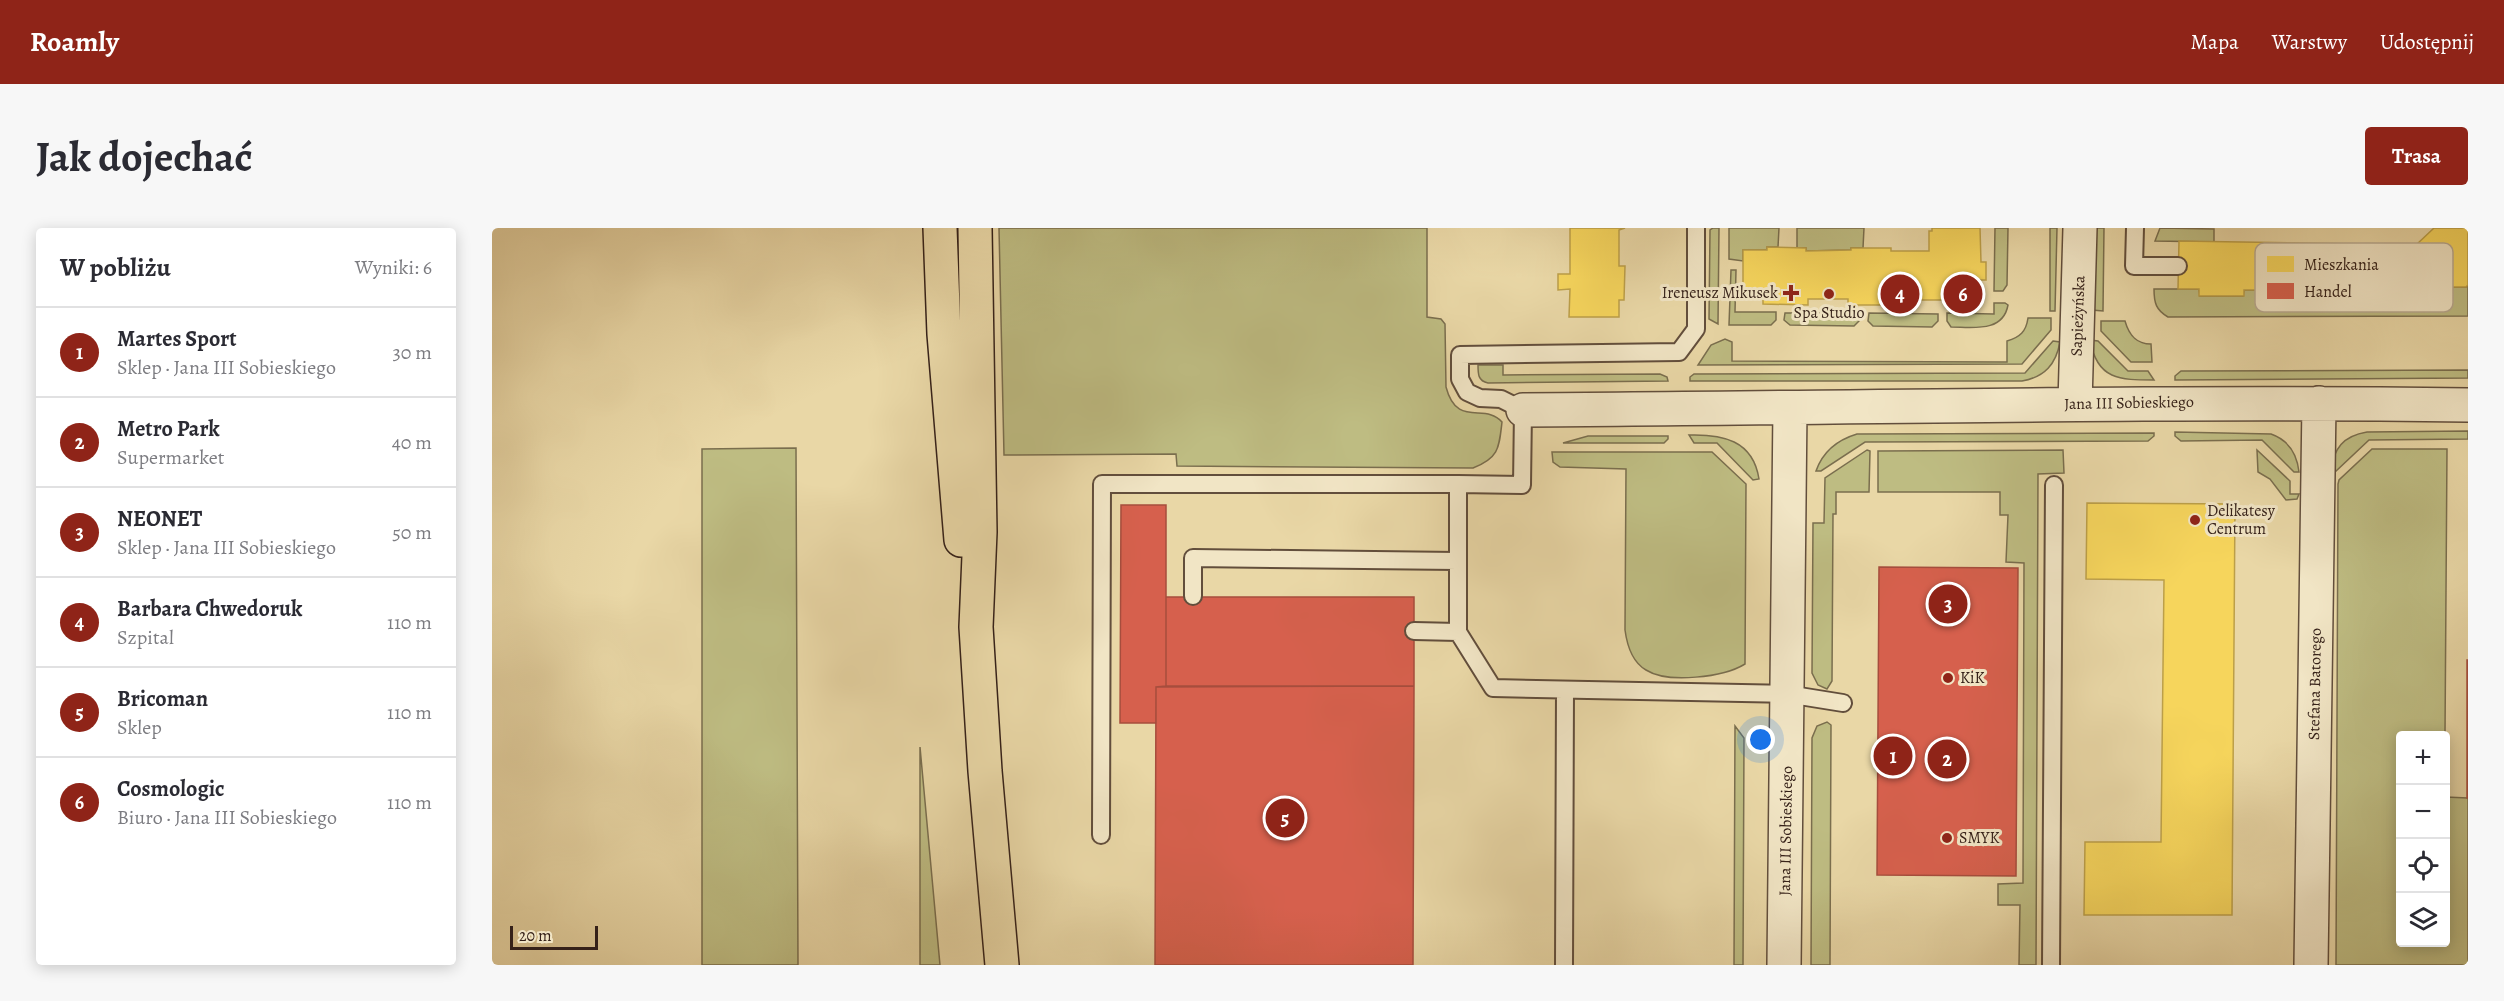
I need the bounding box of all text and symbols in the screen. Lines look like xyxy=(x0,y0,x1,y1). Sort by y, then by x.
text: Roamly xyxy=(30,23,119,61)
text: Mapa xyxy=(2191,28,2239,56)
text: Warstwy xyxy=(2272,28,2347,56)
text: Udostępnij xyxy=(2380,28,2474,56)
button: Trasa xyxy=(2365,127,2468,185)
text: Jak dojechać xyxy=(36,128,253,185)
legend xyxy=(2255,243,2453,312)
text: W pobliżu xyxy=(60,250,171,285)
text: Wyniki: 6 xyxy=(355,254,432,281)
text: Mieszkania xyxy=(2304,254,2379,276)
pin: 4 xyxy=(1880,272,1920,316)
pin: 6 xyxy=(1944,272,1982,316)
street label: Sapieżyńska xyxy=(2066,275,2090,357)
text: Handel xyxy=(2304,281,2352,303)
place label: Ireneusz Mikusek xyxy=(1662,282,1778,304)
marker: Ireneusz Mikusek xyxy=(1782,284,1800,302)
marker: Spa Studio xyxy=(1822,287,1836,301)
place label: Spa Studio xyxy=(1793,302,1865,324)
text: Martes Sport xyxy=(117,324,237,354)
text: 1 xyxy=(76,339,83,366)
text: 30 m xyxy=(392,339,432,366)
text: Sklep · Jana III Sobieskiego xyxy=(117,354,336,381)
street label: Jana III Sobieskiego xyxy=(2064,391,2194,415)
text: Metro Park xyxy=(117,414,220,444)
text: 2 xyxy=(75,429,84,456)
text: 40 m xyxy=(392,429,432,456)
text: Supermarket xyxy=(117,444,224,471)
place label: Delikatesy Centrum xyxy=(2207,500,2276,540)
text: NEONET xyxy=(117,504,202,534)
marker: Delikatesy Centrum xyxy=(2188,513,2202,527)
text: 3 xyxy=(75,519,84,546)
text: 50 m xyxy=(392,519,432,546)
text: Sklep · Jana III Sobieskiego xyxy=(117,534,336,561)
pin: 3 xyxy=(1928,582,1968,626)
text: Barbara Chwedoruk xyxy=(117,594,302,624)
text: 4 xyxy=(75,609,84,636)
text: 110 m xyxy=(387,609,432,636)
text: Szpital xyxy=(117,624,174,651)
street label: Stefana Batorego xyxy=(2303,628,2327,740)
place label: KiK xyxy=(1960,667,1985,689)
marker: KiK xyxy=(1941,671,1955,685)
text: Bricoman xyxy=(117,684,208,714)
text: 5 xyxy=(75,699,84,726)
text: 110 m xyxy=(387,699,432,726)
text: Sklep xyxy=(117,714,162,741)
your location xyxy=(1746,725,1775,754)
map controls xyxy=(2396,731,2450,947)
button: + xyxy=(2396,731,2450,785)
pin: 1 xyxy=(1874,734,1912,778)
pin: 2 xyxy=(1928,736,1966,782)
street label: Jana III Sobieskiego xyxy=(1774,766,1798,896)
text: Cosmologic xyxy=(117,774,225,804)
button: − xyxy=(2396,785,2450,839)
text: 6 xyxy=(75,789,84,816)
text: 110 m xyxy=(387,789,432,816)
pin: 5 xyxy=(1266,796,1304,840)
text: Biuro · Jana III Sobieskiego xyxy=(117,804,337,831)
place label: SMYK xyxy=(1959,827,2000,849)
marker: SMYK xyxy=(1940,831,1954,845)
button: locate xyxy=(2396,839,2450,893)
button: layers xyxy=(2396,893,2450,947)
scale bar xyxy=(510,923,598,950)
text: 20 m xyxy=(519,925,552,947)

